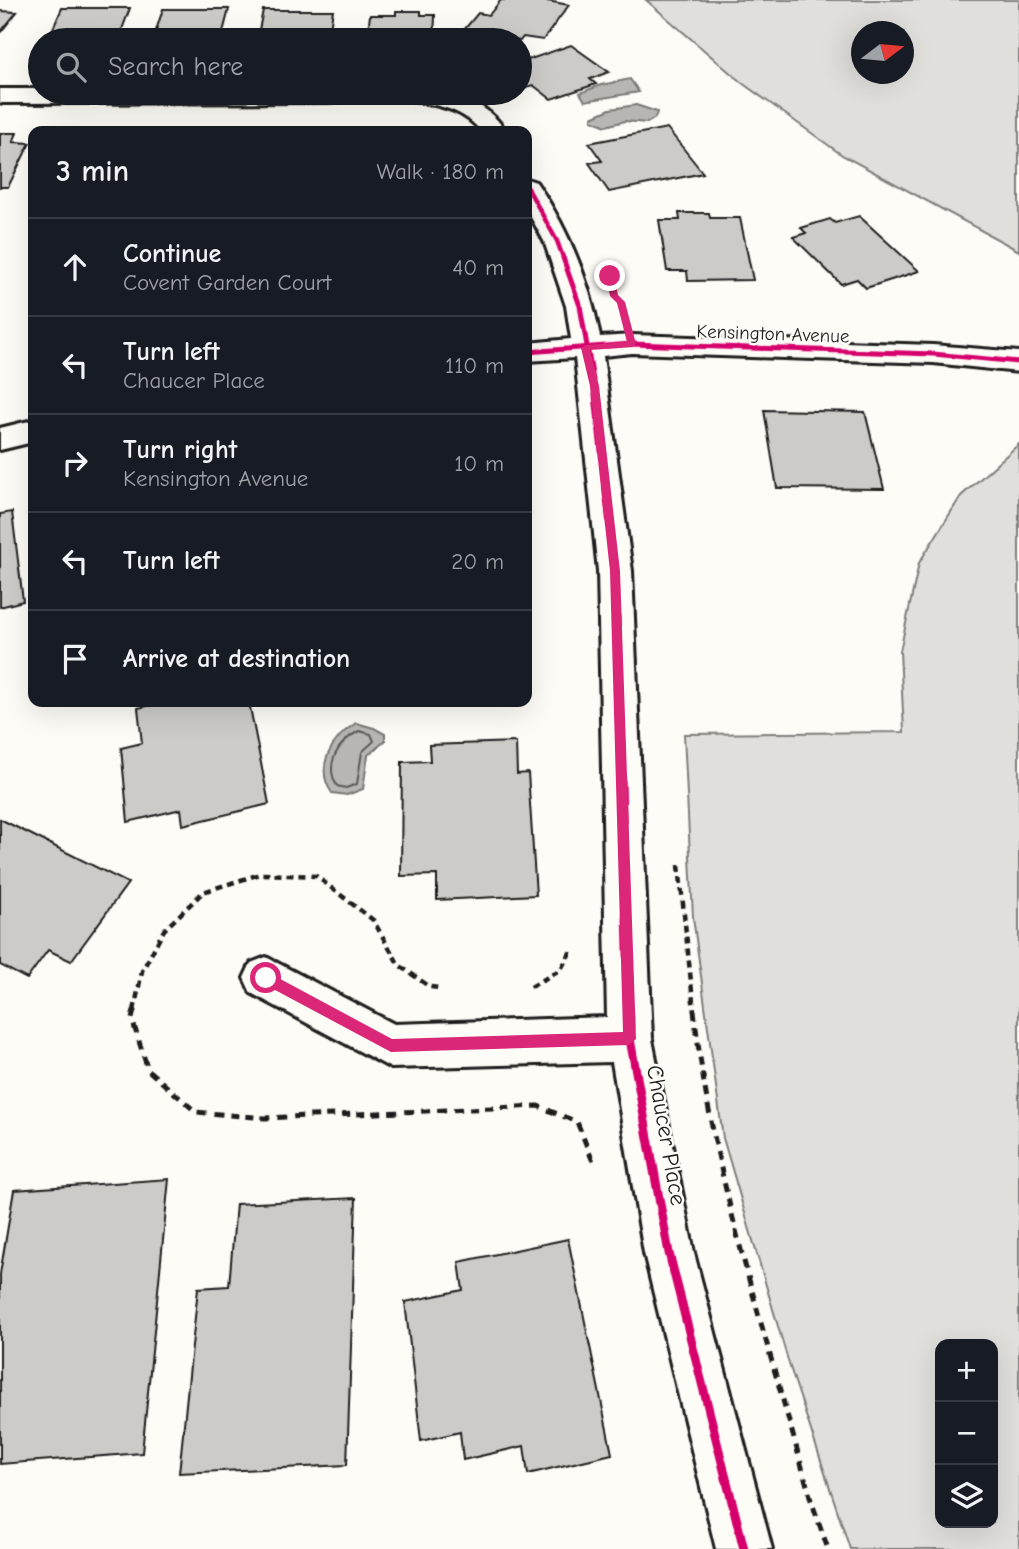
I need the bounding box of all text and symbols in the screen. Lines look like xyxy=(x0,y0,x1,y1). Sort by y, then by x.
north arrow xyxy=(851,21,914,84)
search box xyxy=(28,28,532,105)
icon: search xyxy=(52,48,90,86)
text: Search here xyxy=(108,52,243,82)
text: 3 min xyxy=(56,154,129,189)
text: Walk · 180 m xyxy=(377,158,504,185)
text: Continue xyxy=(123,239,221,269)
icon: ahead xyxy=(56,248,94,286)
text: 40 m xyxy=(452,254,504,281)
route end xyxy=(594,260,625,291)
text: Covent Garden Court xyxy=(123,269,331,296)
street label: Kensington Avenue xyxy=(696,320,850,348)
text: Turn left xyxy=(123,337,220,367)
icon: left xyxy=(56,346,94,384)
text: 110 m xyxy=(445,352,504,379)
text: Chaucer Place xyxy=(123,367,265,394)
text: Turn right xyxy=(123,435,237,465)
icon: right xyxy=(56,444,94,482)
text: 10 m xyxy=(454,450,504,477)
text: Kensington Avenue xyxy=(123,465,308,492)
icon: left xyxy=(56,542,94,580)
text: Turn left xyxy=(123,546,220,576)
text: 20 m xyxy=(451,548,504,575)
icon: arrive xyxy=(56,640,94,678)
text: Arrive at destination xyxy=(123,644,350,674)
route start xyxy=(250,962,281,993)
street label: Chaucer Place xyxy=(641,1063,692,1207)
map controls xyxy=(935,1339,998,1528)
button: + xyxy=(935,1339,998,1402)
button: − xyxy=(935,1402,998,1465)
button: layers xyxy=(935,1465,998,1528)

